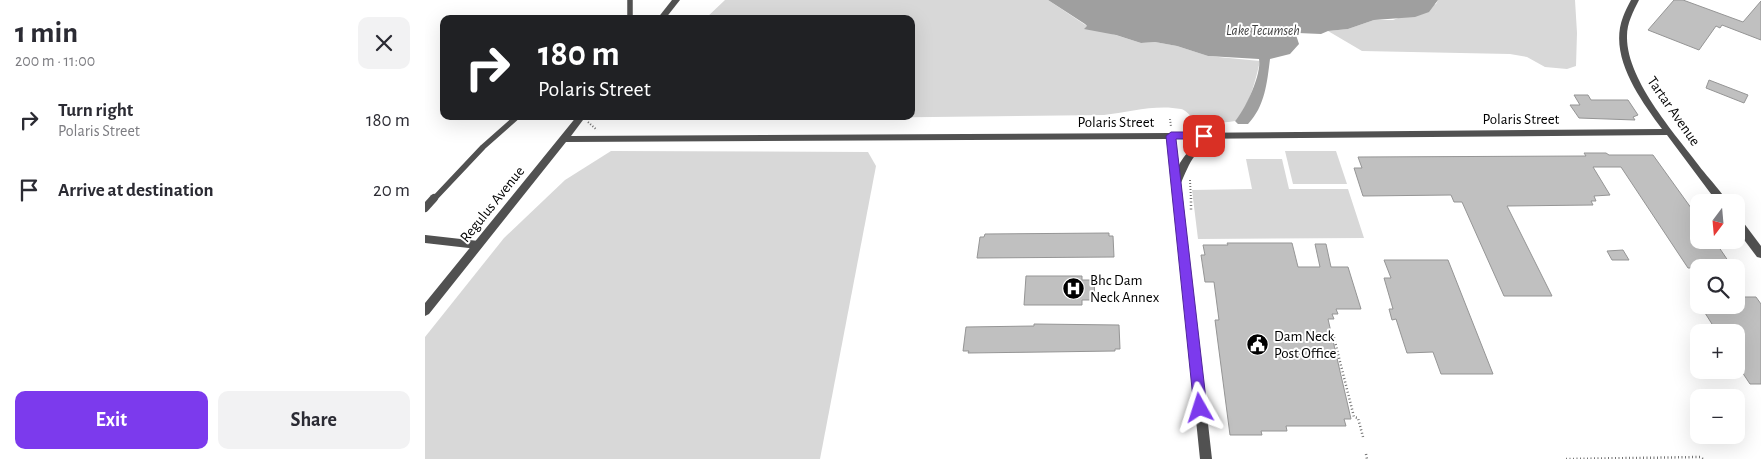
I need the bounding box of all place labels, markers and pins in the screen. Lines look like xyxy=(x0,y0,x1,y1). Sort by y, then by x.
pin xyxy=(1183,115,1225,157)
place label: Bhc Dam Neck Annex xyxy=(1090,273,1160,305)
hospital icon: Bhc Dam Neck Annex xyxy=(1062,277,1086,301)
place label: Dam Neck Post Office xyxy=(1274,329,1337,361)
public building icon: Dam Neck Post Office xyxy=(1246,333,1270,357)

